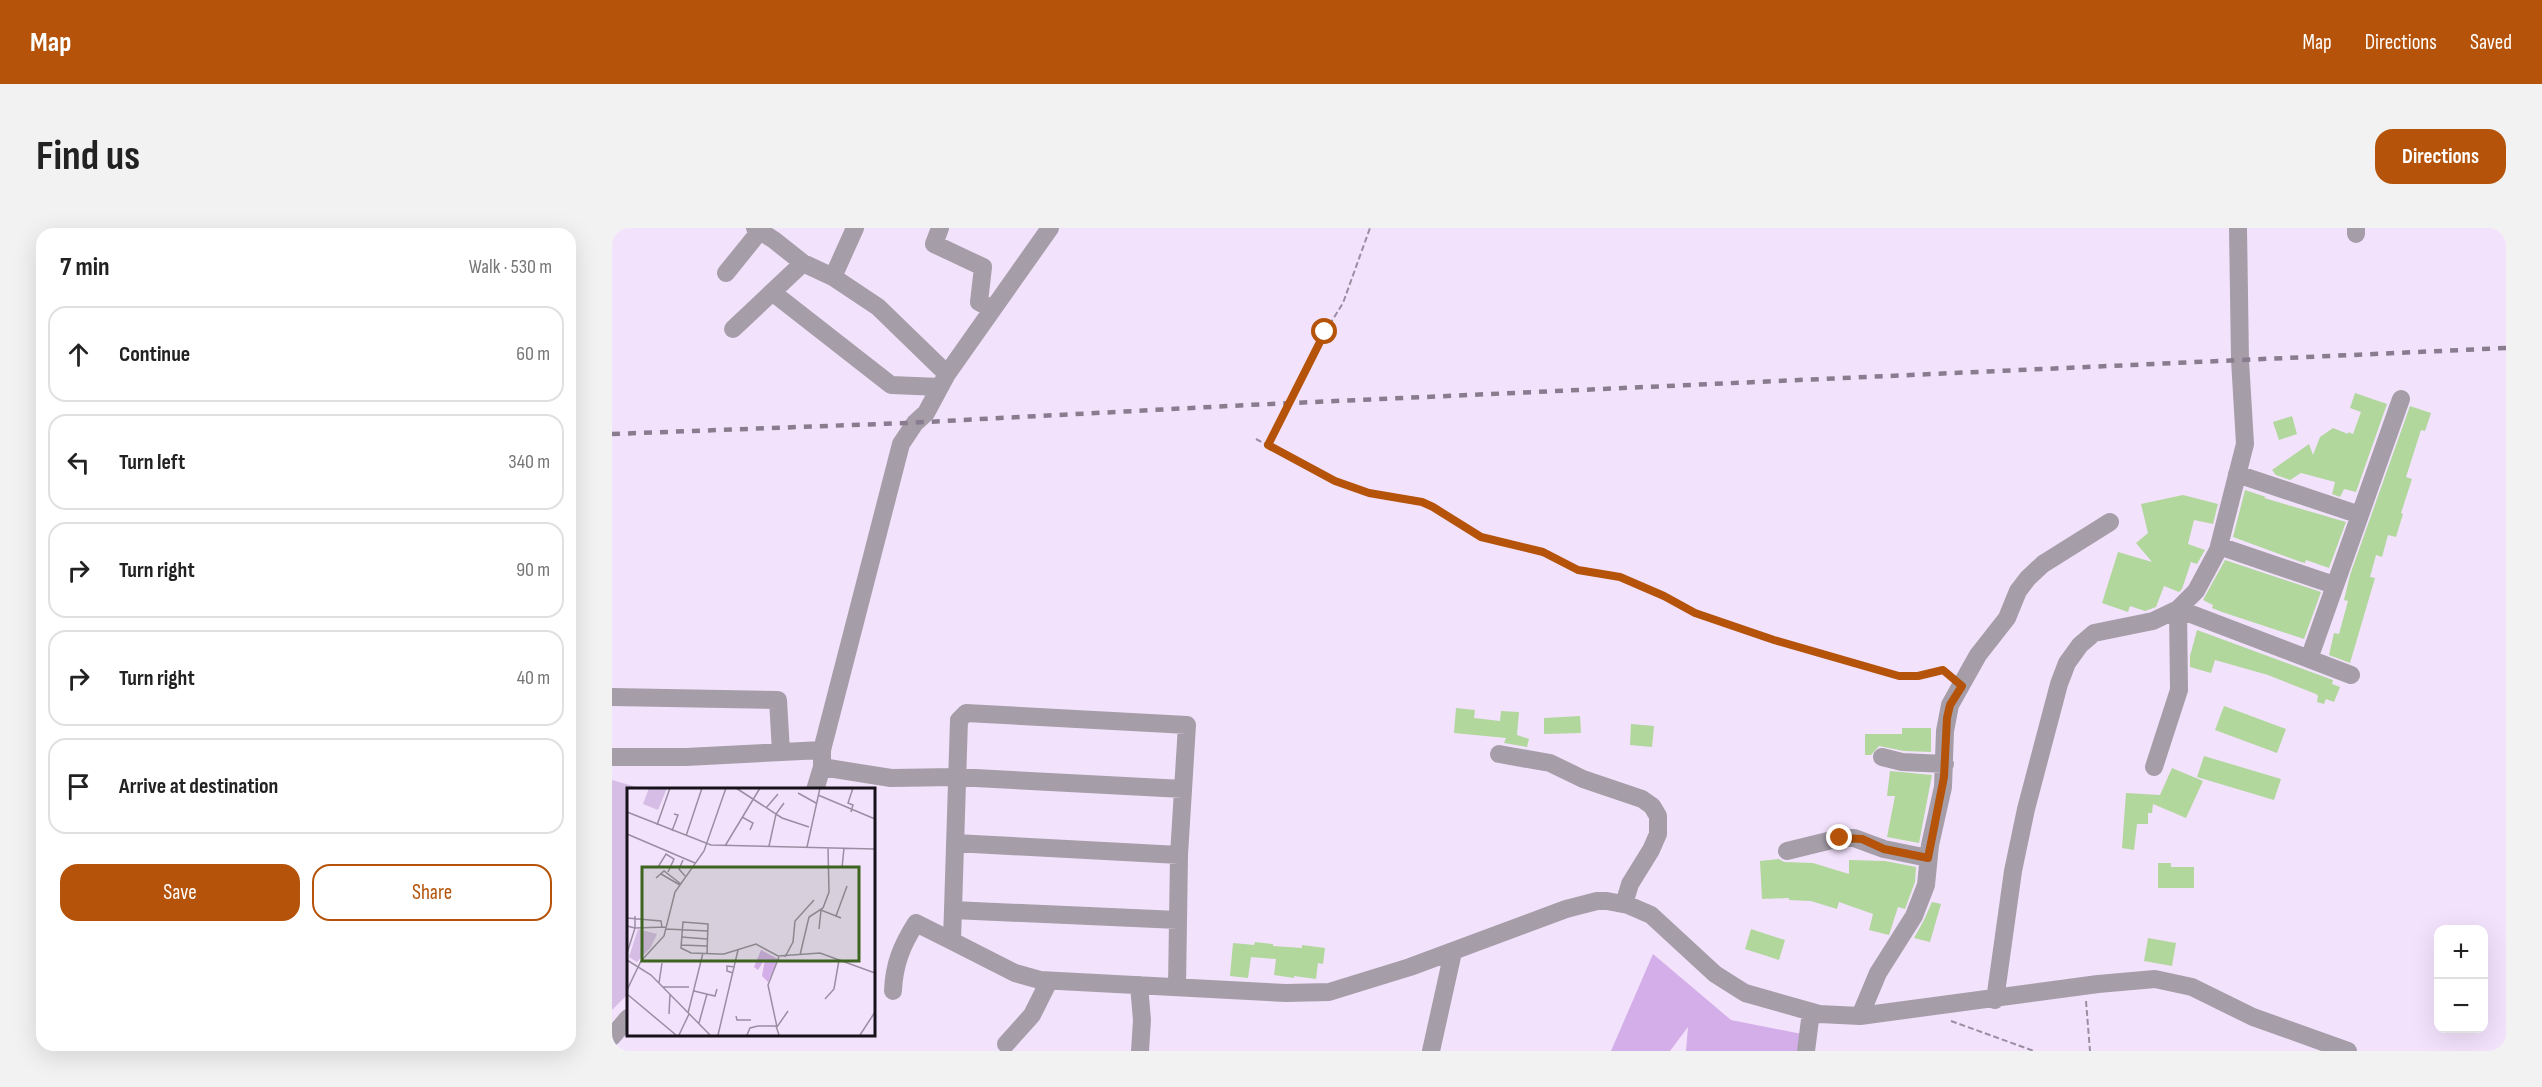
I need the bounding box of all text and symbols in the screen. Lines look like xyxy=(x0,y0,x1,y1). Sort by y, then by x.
text: Map xyxy=(30,26,71,59)
text: Map xyxy=(2302,30,2332,55)
text: Directions xyxy=(2365,30,2437,55)
text: Saved xyxy=(2470,30,2512,55)
button: Directions xyxy=(2375,129,2506,184)
text: Find us xyxy=(36,131,140,182)
text: 7 min xyxy=(60,252,109,283)
text: Walk · 530 m xyxy=(469,255,552,279)
route start xyxy=(1311,318,1337,344)
icon: ahead xyxy=(62,338,95,371)
text: Continue xyxy=(119,341,190,368)
text: 60 m xyxy=(516,342,550,366)
icon: left xyxy=(62,446,95,479)
text: Turn left xyxy=(119,449,185,476)
text: 340 m xyxy=(508,450,550,474)
icon: right xyxy=(62,554,95,587)
text: Turn right xyxy=(119,557,195,584)
text: 90 m xyxy=(516,558,550,582)
icon: right xyxy=(62,662,95,695)
text: Turn right xyxy=(119,665,195,692)
text: 40 m xyxy=(517,666,550,690)
icon: arrive xyxy=(62,770,95,803)
text: Arrive at destination xyxy=(119,773,278,800)
inset map xyxy=(627,788,874,1036)
route end xyxy=(1826,824,1852,850)
button: Save xyxy=(60,864,300,921)
button: Share xyxy=(312,864,552,921)
map controls xyxy=(2434,925,2488,1033)
button: + xyxy=(2434,925,2488,979)
button: − xyxy=(2434,979,2488,1033)

